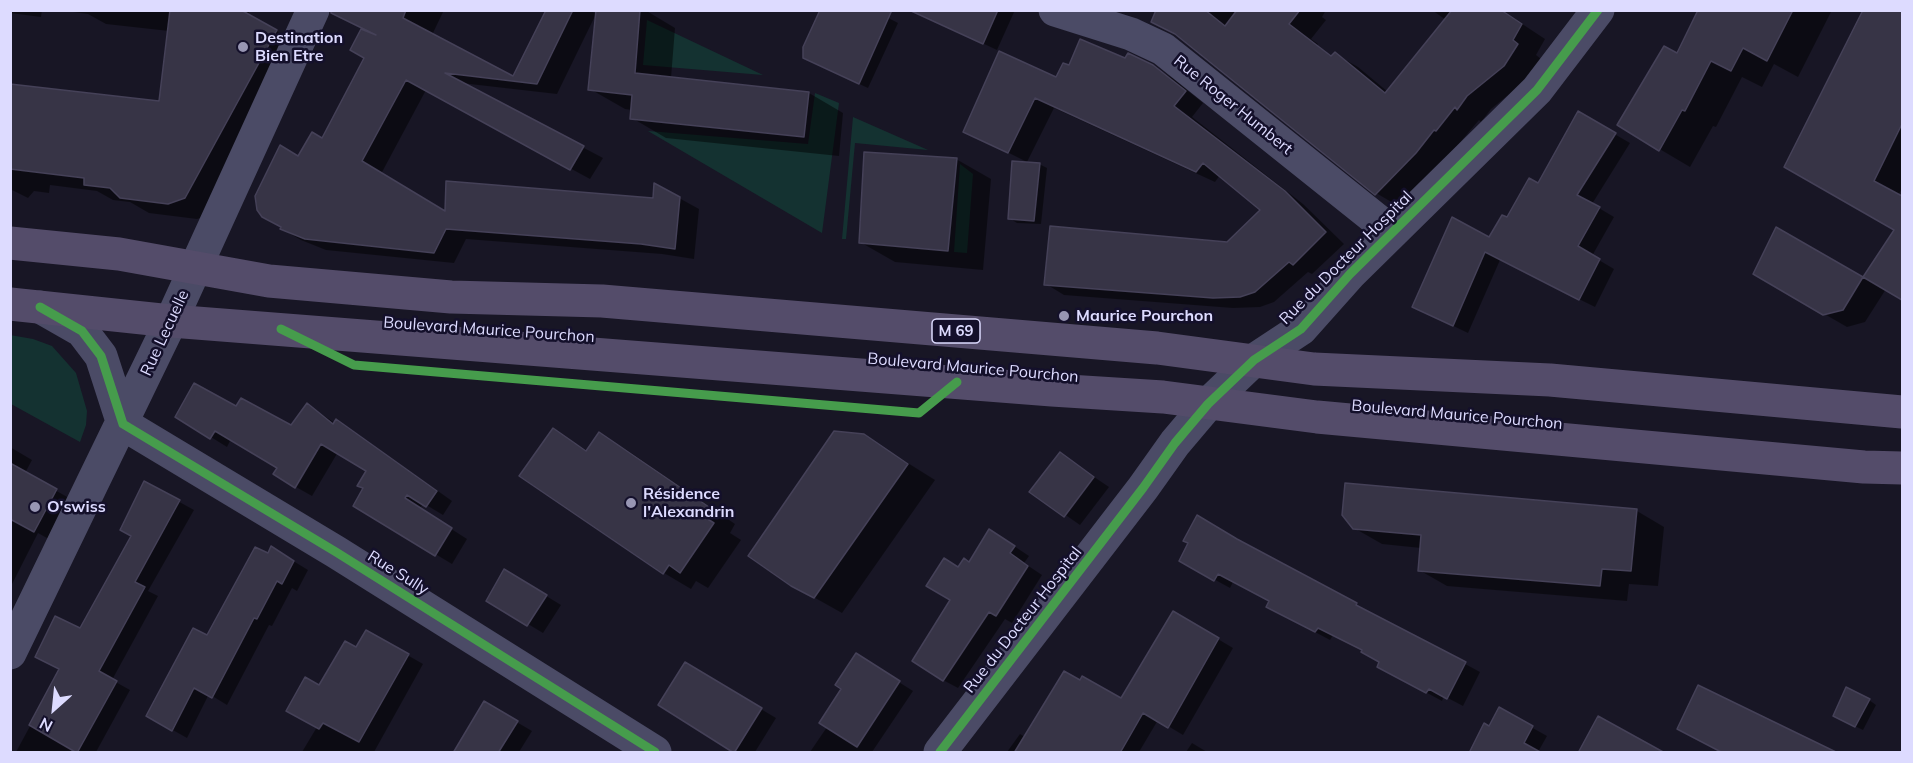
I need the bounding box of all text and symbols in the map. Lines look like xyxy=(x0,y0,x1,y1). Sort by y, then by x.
place label: Destination Bien Etre xyxy=(255,28,343,66)
marker: Destination Bien Etre xyxy=(236,40,250,54)
street label: Rue Roger Humbert xyxy=(1170,51,1296,159)
street label: Rue du Docteur Hospital xyxy=(1275,187,1417,329)
street label: Rue Lecuelle xyxy=(137,287,193,379)
place label: Maurice Pourchon xyxy=(1076,306,1213,326)
marker: Maurice Pourchon xyxy=(1057,309,1071,323)
street label: Boulevard Maurice Pourchon xyxy=(383,313,595,347)
road number: M 69 xyxy=(932,319,980,343)
street label: Boulevard Maurice Pourchon xyxy=(867,349,1079,387)
street label: Boulevard Maurice Pourchon xyxy=(1351,396,1563,434)
place label: Résidence l'Alexandrin xyxy=(643,484,734,522)
marker: Résidence l'Alexandrin xyxy=(624,496,638,510)
place label: O'swiss xyxy=(47,497,106,517)
marker: O'swiss xyxy=(28,500,42,514)
street label: Rue du Docteur Hospital xyxy=(960,543,1086,697)
street label: Rue Sully xyxy=(364,547,432,599)
north arrow xyxy=(24,679,84,739)
text: N xyxy=(36,713,56,737)

